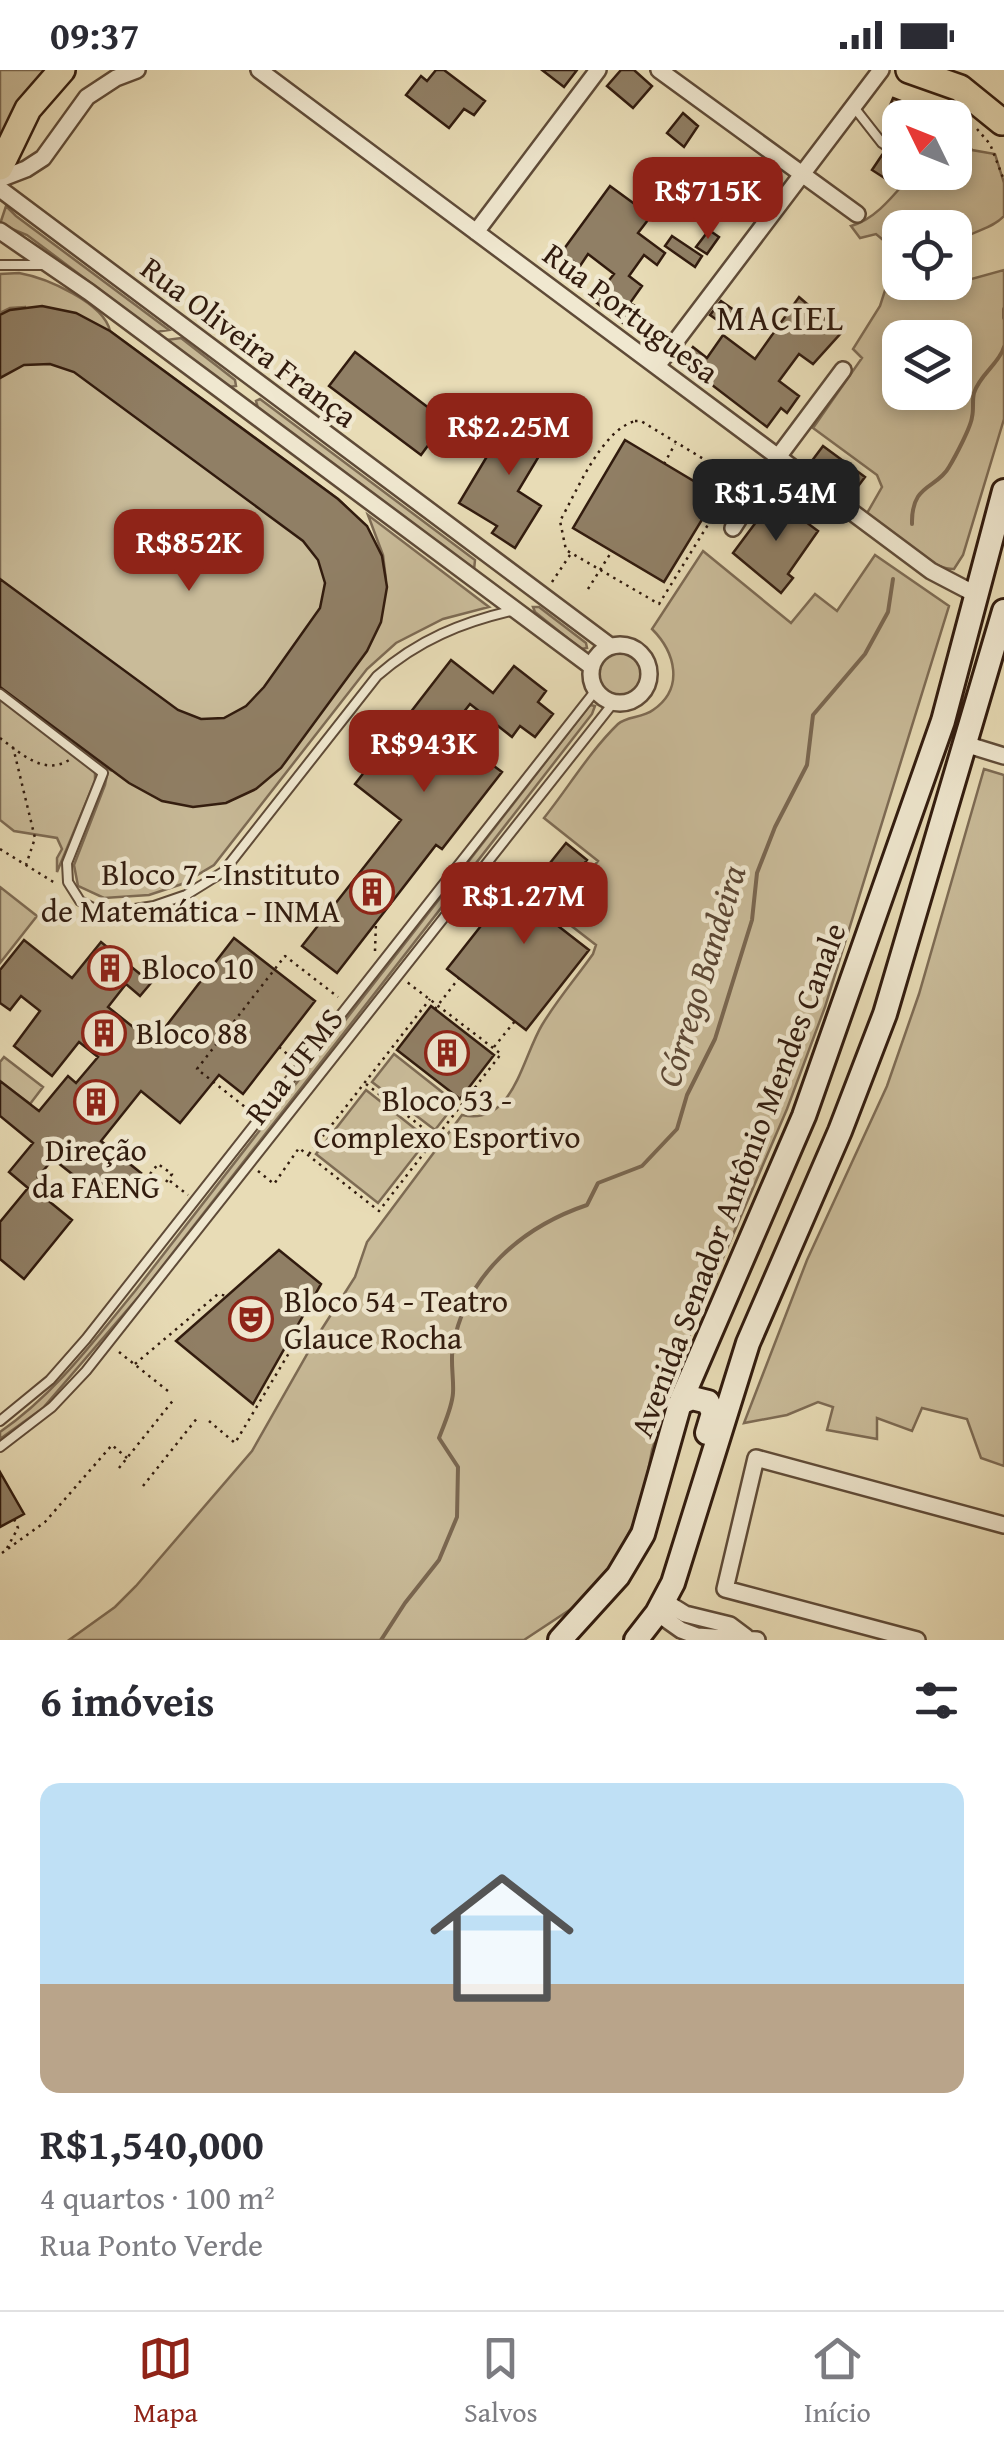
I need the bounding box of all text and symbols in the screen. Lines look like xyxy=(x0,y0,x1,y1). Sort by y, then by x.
text: 09:37 xyxy=(50,7,140,63)
north arrow xyxy=(882,100,972,190)
map controls xyxy=(882,100,972,410)
pin: R$715K xyxy=(627,157,789,242)
text: R$715K xyxy=(655,166,761,213)
button: locate xyxy=(882,210,972,300)
street label: Rua Portuguesa xyxy=(534,231,729,394)
street label: Rua Oliveira França xyxy=(131,244,367,439)
district label: MACIEL xyxy=(717,292,845,343)
button: layers xyxy=(882,320,972,410)
pin: R$2.25M xyxy=(417,393,601,478)
text: R$2.25M xyxy=(448,402,570,449)
pin: R$1.54M xyxy=(684,459,868,544)
text: R$1.54M xyxy=(715,468,837,515)
pin: R$852K xyxy=(108,509,270,594)
text: R$852K xyxy=(136,518,242,565)
pin: R$943K xyxy=(343,710,505,795)
text: R$943K xyxy=(371,719,477,766)
place label: Bloco 7 - Instituto de Matemática - INMA xyxy=(41,850,341,934)
water label: Córrego Bandeira xyxy=(643,859,758,1093)
pin: R$1.27M xyxy=(432,862,616,947)
building icon: Bloco 7 - Instituto de Matemática - INMA xyxy=(349,869,395,915)
text: R$1.27M xyxy=(463,871,585,918)
street label: Avenida Senador Antônio Mendes Canale xyxy=(617,916,858,1444)
place label: Bloco 10 xyxy=(142,944,254,991)
building icon: Bloco 10 xyxy=(87,945,133,991)
street label: Rua UFMS xyxy=(233,997,354,1134)
place label: Bloco 88 xyxy=(136,1009,248,1056)
building icon: Bloco 88 xyxy=(81,1010,127,1056)
building icon: Bloco 53 - Complexo Esportivo xyxy=(424,1030,470,1076)
place label: Bloco 53 - Complexo Esportivo xyxy=(313,1076,581,1160)
building icon: Direção da FAENG xyxy=(73,1079,119,1125)
place label: Direção da FAENG xyxy=(32,1126,160,1210)
place label: Bloco 54 - Teatro Glauce Rocha xyxy=(284,1277,508,1361)
theatre icon: Bloco 54 - Teatro Glauce Rocha xyxy=(228,1296,274,1342)
text: 6 imóveis xyxy=(40,1670,215,1731)
icon: filters xyxy=(909,1673,964,1728)
icon: home xyxy=(412,1848,592,2028)
text: R$1,540,000 xyxy=(40,2113,264,2174)
text: 4 quartos · 100 m² xyxy=(40,2174,275,2221)
text: Rua Ponto Verde xyxy=(40,2221,263,2268)
tab: Mapa xyxy=(133,2331,198,2432)
tab: Salvos xyxy=(464,2331,538,2432)
tab: Início xyxy=(804,2331,871,2432)

